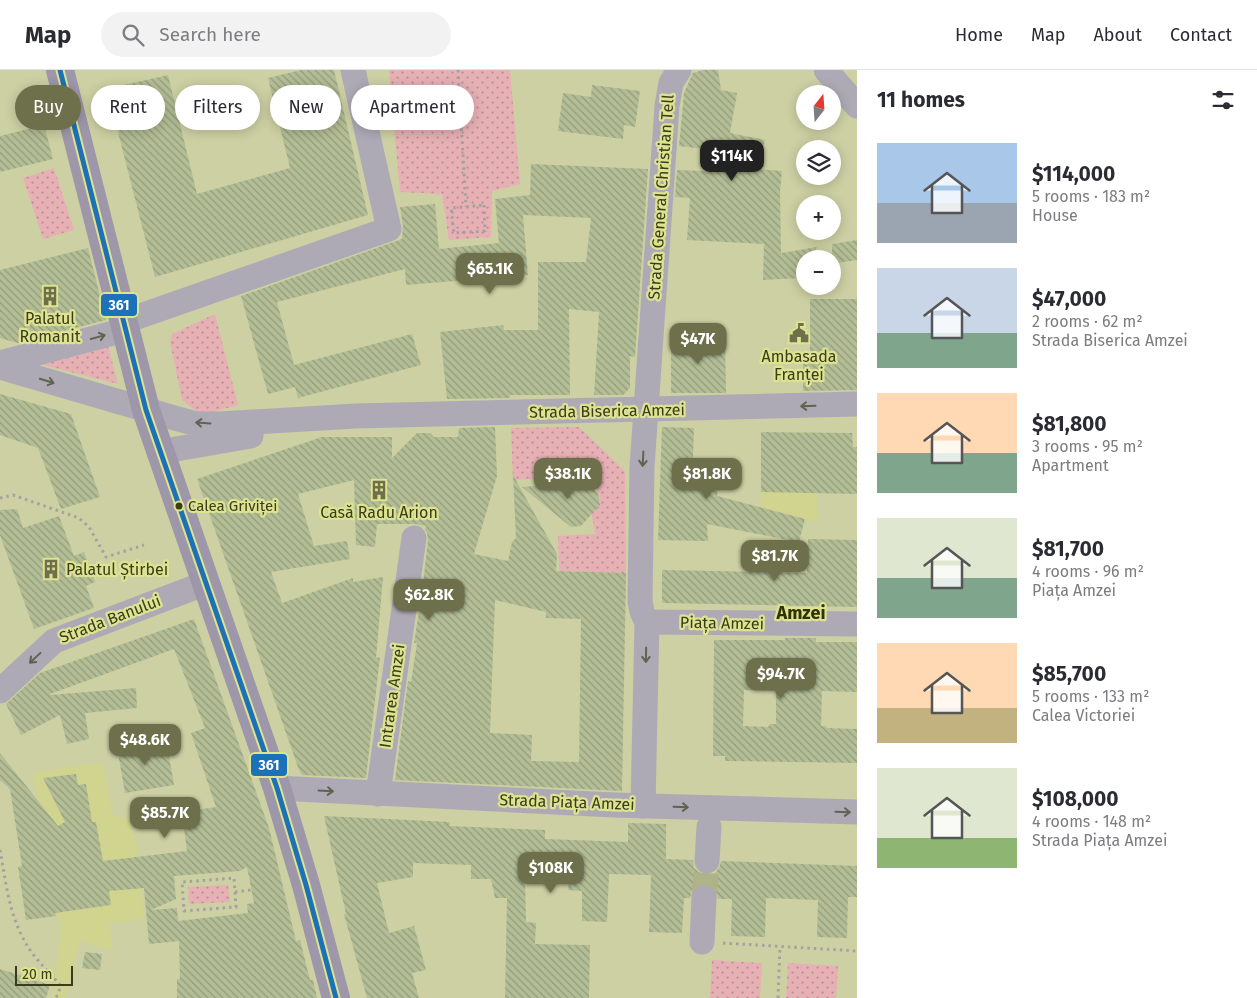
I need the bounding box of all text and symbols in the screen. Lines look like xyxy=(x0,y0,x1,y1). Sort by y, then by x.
search box xyxy=(101,12,451,57)
text: Map xyxy=(25,21,71,49)
icon: search xyxy=(119,21,147,49)
text: Search here xyxy=(159,23,261,46)
text: Home xyxy=(955,24,1003,46)
text: Map xyxy=(1031,24,1065,46)
text: About xyxy=(1093,24,1142,46)
text: Contact xyxy=(1170,24,1232,46)
chip: Buy xyxy=(15,85,81,130)
chip: Rent xyxy=(91,85,165,130)
chip: Filters xyxy=(175,85,260,130)
chip: New xyxy=(270,85,341,130)
chip: Apartment xyxy=(351,85,474,130)
north arrow xyxy=(796,85,841,130)
map controls xyxy=(796,85,841,295)
icon: filters xyxy=(1209,86,1237,114)
text: 11 homes xyxy=(877,87,965,113)
street label: Strada General Christian Tell xyxy=(644,93,678,300)
pin: $114K xyxy=(697,140,767,182)
button: layers xyxy=(796,140,841,185)
text: $114K xyxy=(711,146,753,165)
text: $114,000 xyxy=(1032,161,1115,187)
icon: home xyxy=(917,163,977,223)
text: 5 rooms · 183 m² xyxy=(1032,187,1150,206)
button: + xyxy=(796,195,841,240)
text: House xyxy=(1032,206,1078,225)
button: − xyxy=(796,250,841,295)
pin: $65.1K xyxy=(449,252,531,295)
text: $65.1K xyxy=(467,259,513,278)
building icon: Palatul Romanit xyxy=(39,285,61,307)
text: $47,000 xyxy=(1032,286,1106,312)
icon: home xyxy=(917,288,977,348)
line badge: 361 xyxy=(100,293,138,317)
text: 361 xyxy=(108,297,129,314)
place label: Palatul Romanit xyxy=(20,309,81,346)
text: 2 rooms · 62 m² xyxy=(1032,312,1143,331)
pin: $47K xyxy=(668,322,728,365)
public building icon: Ambasada Franței xyxy=(788,322,810,344)
text: $47K xyxy=(681,329,716,348)
text: Strada Biserica Amzei xyxy=(1032,331,1188,350)
one-way arrow xyxy=(89,332,105,342)
place label: Ambasada Franței xyxy=(761,347,837,385)
one-way arrow xyxy=(38,377,54,386)
street label: Strada Biserica Amzei xyxy=(529,400,685,422)
one-way arrow xyxy=(801,401,817,410)
text: $81,800 xyxy=(1032,411,1107,437)
icon: home xyxy=(917,413,977,473)
one-way arrow xyxy=(195,419,211,428)
text: 3 rooms · 95 m² xyxy=(1032,437,1143,456)
one-way arrow xyxy=(638,450,647,466)
text: Apartment xyxy=(1032,456,1109,475)
pin: $38.1K xyxy=(527,458,609,500)
pin: $81.8K xyxy=(666,458,748,500)
text: $38.1K xyxy=(545,464,591,483)
text: $81.8K xyxy=(683,464,731,483)
building icon: Casă Radu Arion xyxy=(368,479,390,501)
place label: Calea Griviței xyxy=(188,497,277,516)
marker: Calea Griviței xyxy=(174,501,184,511)
place label: Casă Radu Arion xyxy=(320,503,438,522)
text: $81,700 xyxy=(1032,536,1104,562)
icon: home xyxy=(917,538,977,598)
pin: $81.7K xyxy=(734,540,816,582)
text: $81.7K xyxy=(752,546,798,565)
building icon: Palatul Știrbei xyxy=(40,558,62,580)
place label: Palatul Știrbei xyxy=(66,560,168,580)
text: 4 rooms · 96 m² xyxy=(1032,562,1144,581)
pin: $62.8K xyxy=(388,578,470,621)
text: Piața Amzei xyxy=(1032,581,1116,600)
text: $62.8K xyxy=(404,585,454,604)
street label: Strada Banului xyxy=(57,591,163,647)
district label: Amzei xyxy=(776,602,825,624)
street label: Piața Amzei xyxy=(680,613,764,634)
street label: Intrarea Amzei xyxy=(375,643,409,749)
one-way arrow xyxy=(641,646,651,662)
one-way arrow xyxy=(29,652,41,664)
pin: $94.7K xyxy=(740,658,822,700)
text: $85,700 xyxy=(1032,661,1106,687)
icon: home xyxy=(917,663,977,723)
text: $94.7K xyxy=(757,664,805,683)
text: 5 rooms · 133 m² xyxy=(1032,687,1149,706)
text: Calea Victoriei xyxy=(1032,706,1135,725)
pin: $48.6K xyxy=(104,724,186,766)
text: $48.6K xyxy=(120,730,170,749)
line badge: 361 xyxy=(250,753,288,777)
text: 361 xyxy=(258,757,279,774)
text: $108,000 xyxy=(1032,786,1119,812)
one-way arrow xyxy=(318,787,334,796)
icon: home xyxy=(917,788,977,848)
street label: Strada Piața Amzei xyxy=(499,790,635,815)
pin: $85.7K xyxy=(124,796,206,839)
text: $85.7K xyxy=(141,803,189,822)
one-way arrow xyxy=(672,803,688,812)
one-way arrow xyxy=(835,807,851,816)
text: 4 rooms · 148 m² xyxy=(1032,812,1151,831)
text: Strada Piața Amzei xyxy=(1032,831,1167,850)
pin: $108K xyxy=(516,852,586,894)
text: $108K xyxy=(529,858,573,877)
scale bar xyxy=(15,963,72,986)
text: 20 m xyxy=(22,966,52,983)

